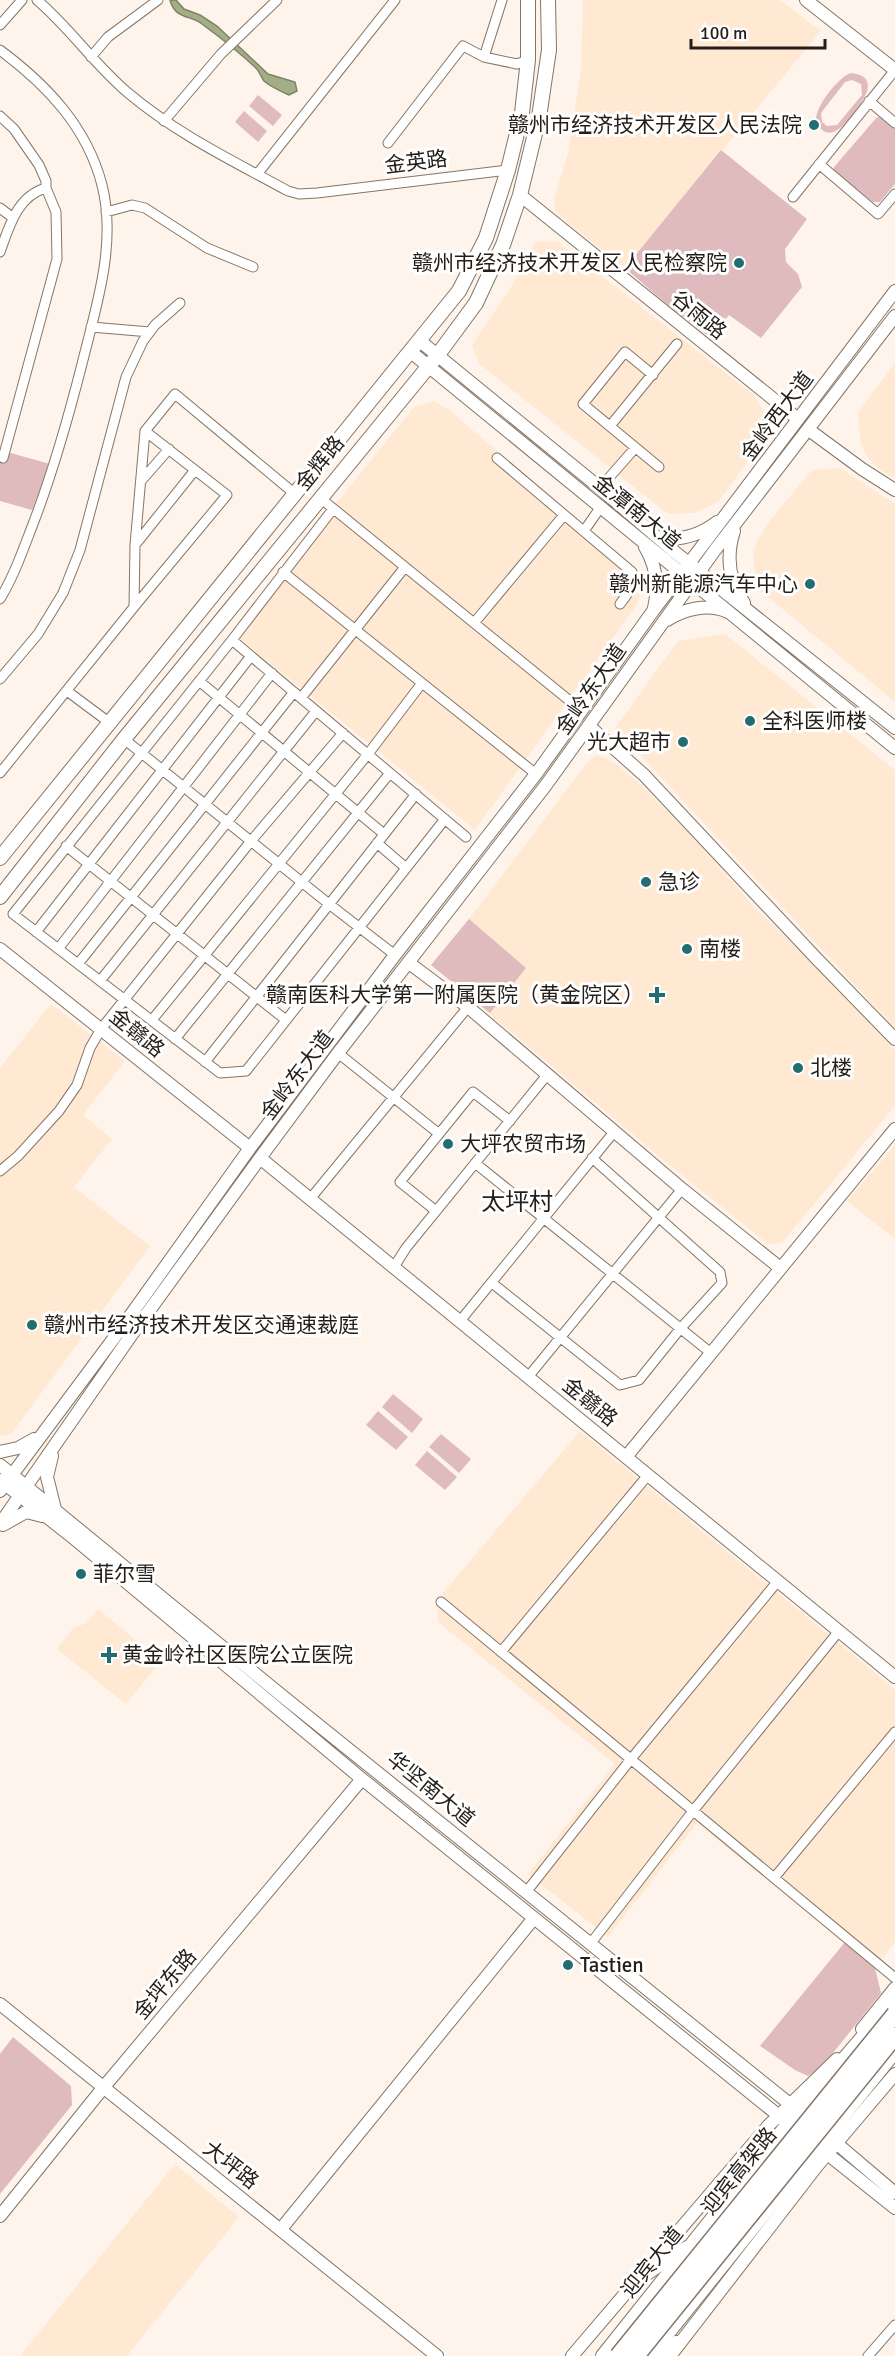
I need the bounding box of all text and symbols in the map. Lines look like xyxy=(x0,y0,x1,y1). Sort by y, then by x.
scale bar xyxy=(691,12,824,50)
text: 100 m xyxy=(700,22,747,44)
place label: 赣州市经济技术开发区人民法院 xyxy=(508,112,802,138)
marker: 赣州市经济技术开发区人民法院 xyxy=(807,118,821,132)
street label: 金英路 xyxy=(383,145,449,179)
place label: 赣州市经济技术开发区人民检察院 xyxy=(412,250,727,276)
marker: 赣州市经济技术开发区人民检察院 xyxy=(732,256,746,270)
street label: 谷雨路 xyxy=(666,285,732,345)
street label: 金岭西大道 xyxy=(735,366,819,466)
street label: 金辉路 xyxy=(290,430,350,496)
street label: 金潭南大道 xyxy=(588,469,686,555)
place label: 赣州新能源汽车中心 xyxy=(609,571,798,597)
marker: 赣州新能源汽车中心 xyxy=(803,577,817,591)
street label: 金岭东大道 xyxy=(550,639,632,739)
place label: 全科医师楼 xyxy=(762,708,867,734)
marker: 全科医师楼 xyxy=(743,714,757,728)
place label: 光大超市 xyxy=(587,729,671,755)
marker: 光大超市 xyxy=(676,735,690,749)
place label: 急诊 xyxy=(658,869,700,895)
marker: 急诊 xyxy=(639,875,653,889)
place label: 南楼 xyxy=(699,936,741,962)
marker: 南楼 xyxy=(680,942,694,956)
place label: 赣南医科大学第一附属医院（黄金院区） xyxy=(266,982,644,1008)
marker: 赣南医科大学第一附属医院（黄金院区） xyxy=(648,986,666,1004)
street label: 金赣路 xyxy=(104,1003,170,1063)
street label: 金岭东大道 xyxy=(255,1025,339,1125)
place label: 北楼 xyxy=(810,1055,852,1081)
marker: 北楼 xyxy=(791,1061,805,1075)
place label: 大坪农贸市场 xyxy=(460,1131,586,1157)
marker: 大坪农贸市场 xyxy=(441,1137,455,1151)
district label: 太坪村 xyxy=(481,1187,553,1217)
place label: 赣州市经济技术开发区交通速裁庭 xyxy=(44,1312,359,1338)
marker: 赣州市经济技术开发区交通速裁庭 xyxy=(25,1318,39,1332)
street label: 金赣路 xyxy=(557,1372,623,1432)
place label: 菲尔雪 xyxy=(93,1561,156,1587)
marker: 菲尔雪 xyxy=(74,1567,88,1581)
place label: 黄金岭社区医院公立医院 xyxy=(122,1642,353,1668)
marker: 黄金岭社区医院公立医院 xyxy=(100,1646,118,1664)
street label: 华坚南大道 xyxy=(382,1746,480,1832)
street label: 金坪东路 xyxy=(128,1943,202,2025)
place label: Tastien xyxy=(580,1952,644,1978)
marker: Tastien xyxy=(561,1958,575,1972)
street label: 迎宾高架路 xyxy=(696,2122,782,2220)
street label: 大坪路 xyxy=(198,2135,264,2195)
street label: 迎宾大道 xyxy=(615,2221,689,2303)

